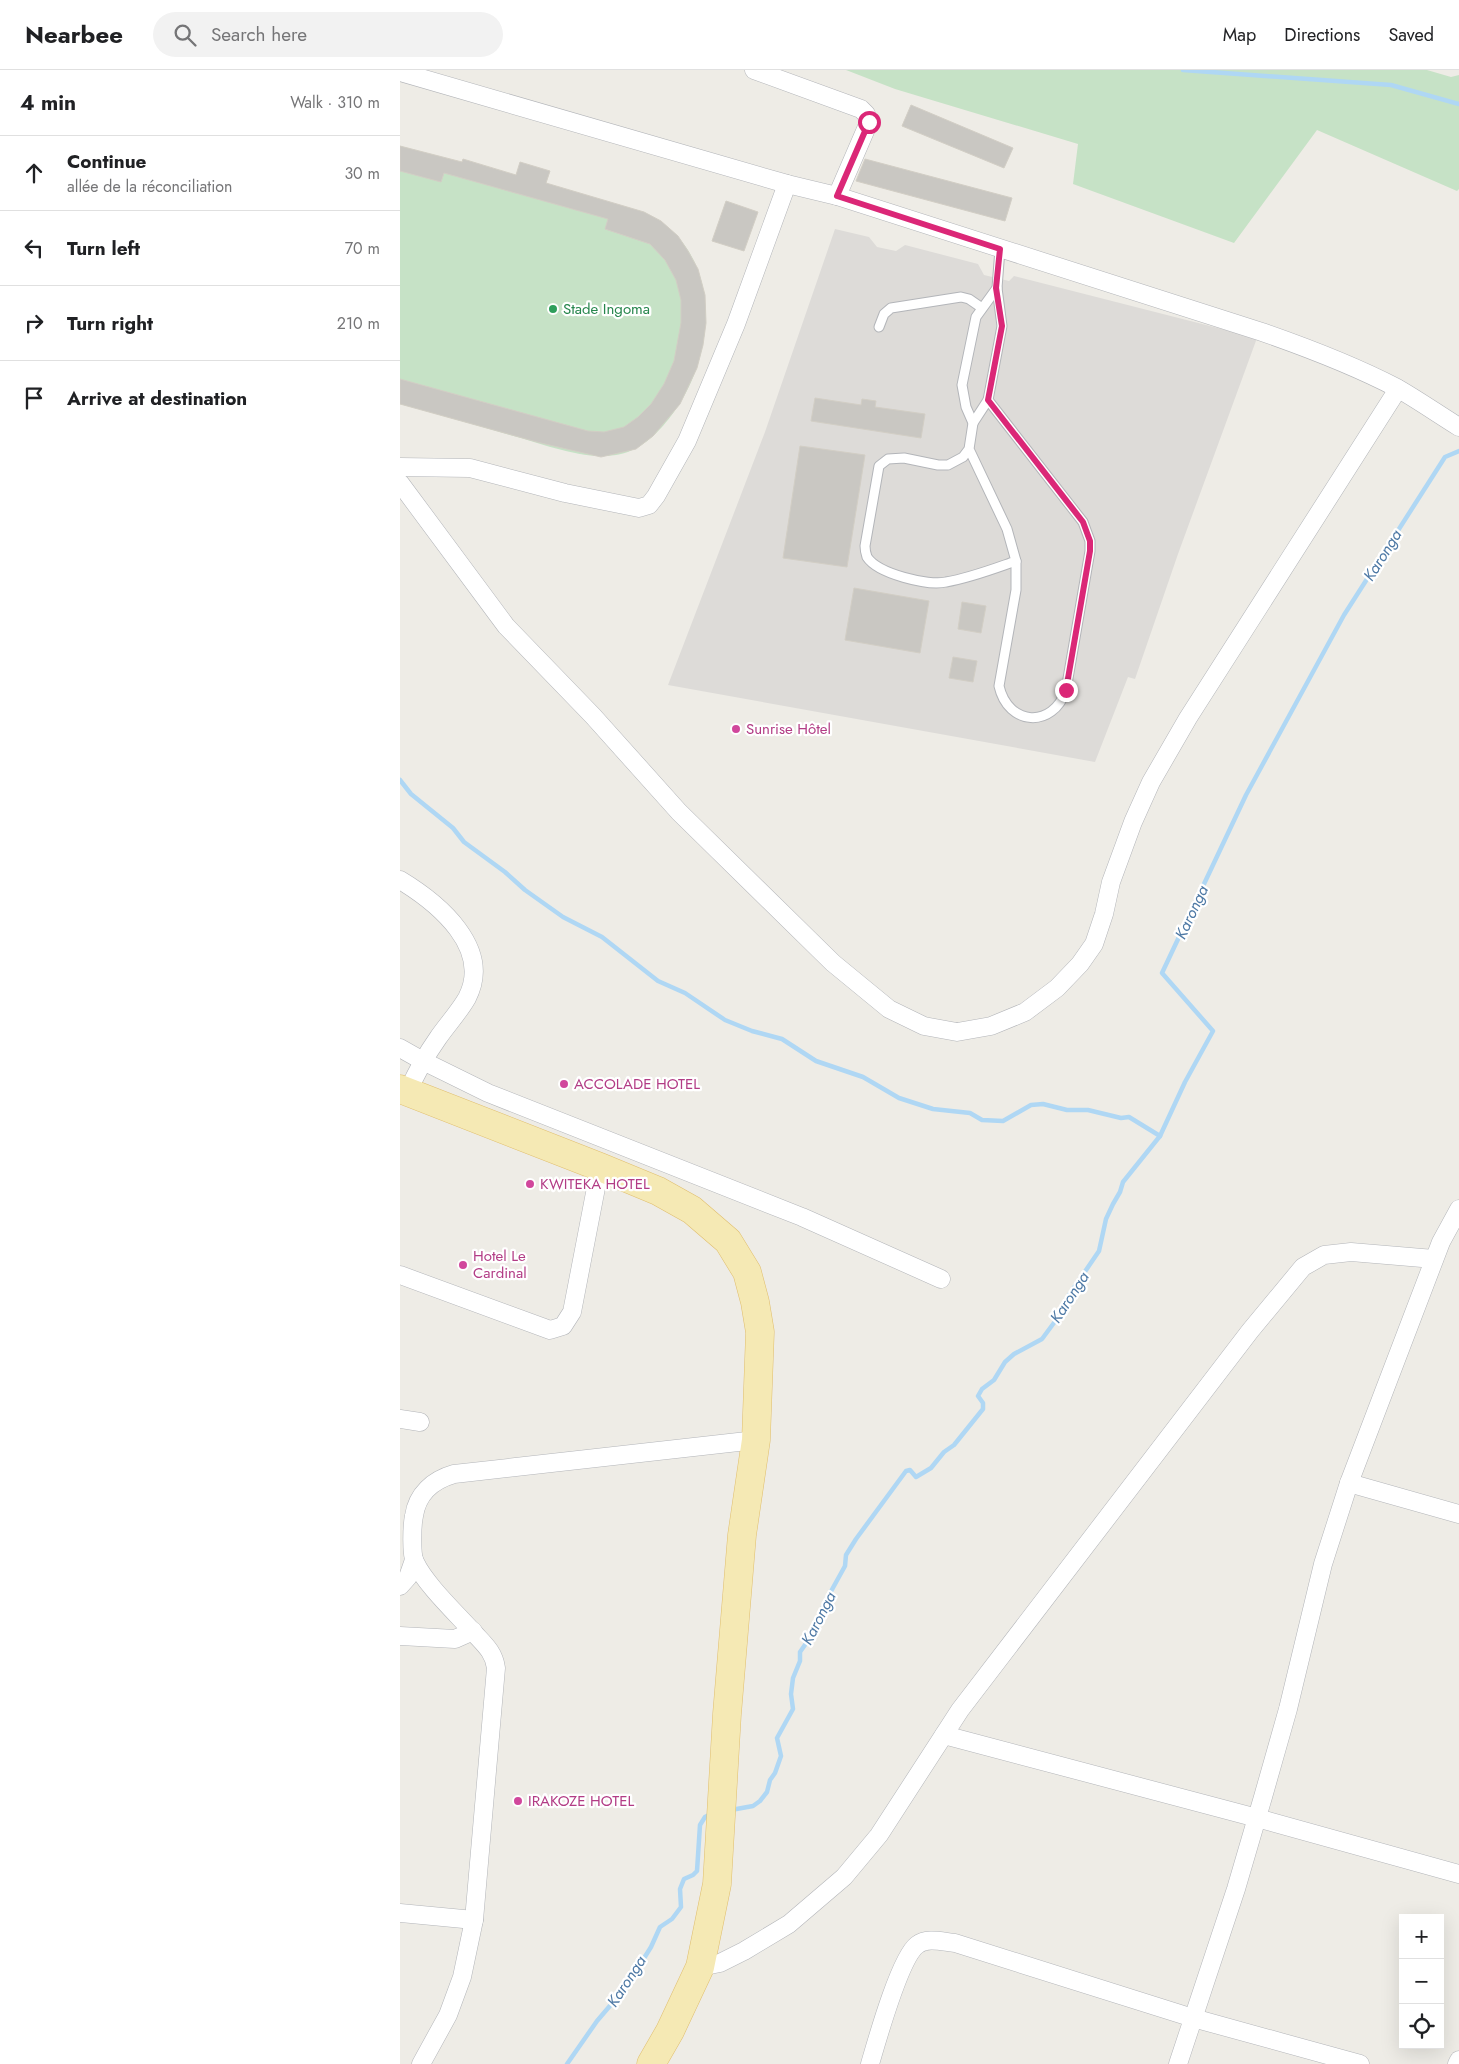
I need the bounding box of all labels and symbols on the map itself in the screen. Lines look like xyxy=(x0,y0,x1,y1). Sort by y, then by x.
route start xyxy=(858,111,881,134)
place label: Stade Ingoma xyxy=(563,298,650,320)
marker: Stade Ingoma xyxy=(547,303,559,315)
water label: Karonga xyxy=(1358,525,1407,586)
route end xyxy=(1055,679,1078,702)
place label: Sunrise Hôtel xyxy=(746,718,831,740)
marker: Sunrise Hôtel xyxy=(730,723,742,735)
water label: Karonga xyxy=(1169,881,1214,943)
place label: ACCOLADE HOTEL xyxy=(574,1073,700,1095)
marker: ACCOLADE HOTEL xyxy=(558,1078,570,1090)
place label: KWITEKA HOTEL xyxy=(540,1173,650,1195)
marker: KWITEKA HOTEL xyxy=(524,1178,536,1190)
place label: Hotel Le Cardinal xyxy=(473,1245,527,1284)
marker: Hotel Le Cardinal xyxy=(457,1259,469,1271)
water label: Karonga xyxy=(1044,1267,1095,1327)
water label: Karonga xyxy=(795,1587,842,1649)
place label: IRAKOZE HOTEL xyxy=(528,1790,634,1812)
marker: IRAKOZE HOTEL xyxy=(512,1795,524,1807)
water label: Karonga xyxy=(601,1951,652,2011)

